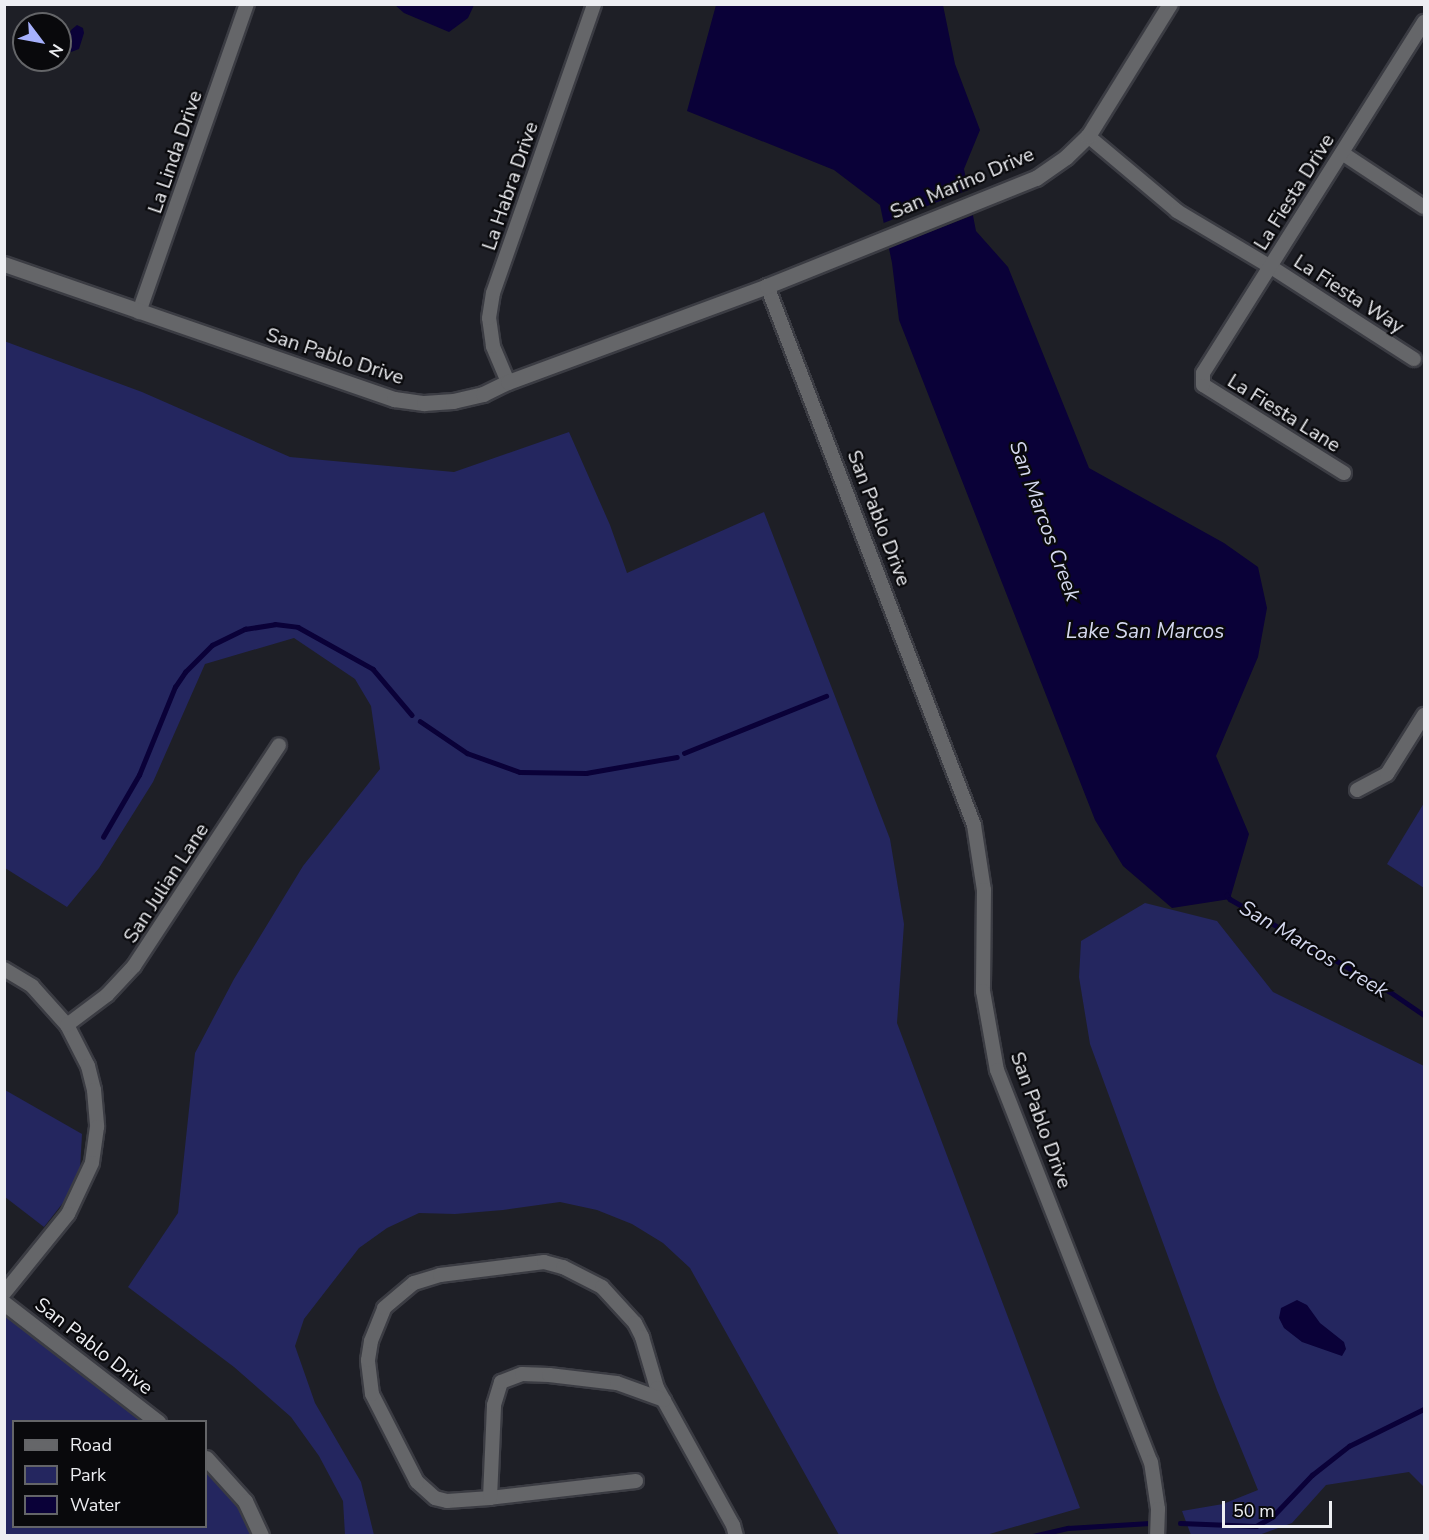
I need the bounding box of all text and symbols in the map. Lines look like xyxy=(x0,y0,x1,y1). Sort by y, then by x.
north arrow xyxy=(12,12,72,72)
text: N xyxy=(43,40,68,61)
street label: La Linda Drive xyxy=(143,87,207,217)
street label: La Habra Drive xyxy=(477,119,543,253)
street label: La Fiesta Drive xyxy=(1249,129,1339,255)
street label: San Marino Drive xyxy=(886,142,1038,224)
street label: La Fiesta Way xyxy=(1289,249,1409,339)
street label: San Pablo Drive xyxy=(263,322,407,390)
street label: La Fiesta Lane xyxy=(1223,369,1345,457)
water label: San Marcos Creek xyxy=(1004,437,1086,605)
street label: San Pablo Drive xyxy=(842,447,916,589)
water label: Lake San Marcos xyxy=(1066,618,1224,644)
street label: San Julian Lane xyxy=(118,819,214,947)
water label: San Marcos Creek xyxy=(1235,895,1393,1003)
street label: San Pablo Drive xyxy=(1005,1049,1077,1191)
street label: San Pablo Drive xyxy=(30,1292,158,1400)
legend xyxy=(12,1420,207,1528)
text: Road xyxy=(70,1433,112,1457)
text: Park xyxy=(70,1463,106,1487)
scale bar xyxy=(1225,1489,1334,1527)
text: Water xyxy=(70,1493,121,1517)
text: 50 m xyxy=(1233,1499,1275,1523)

